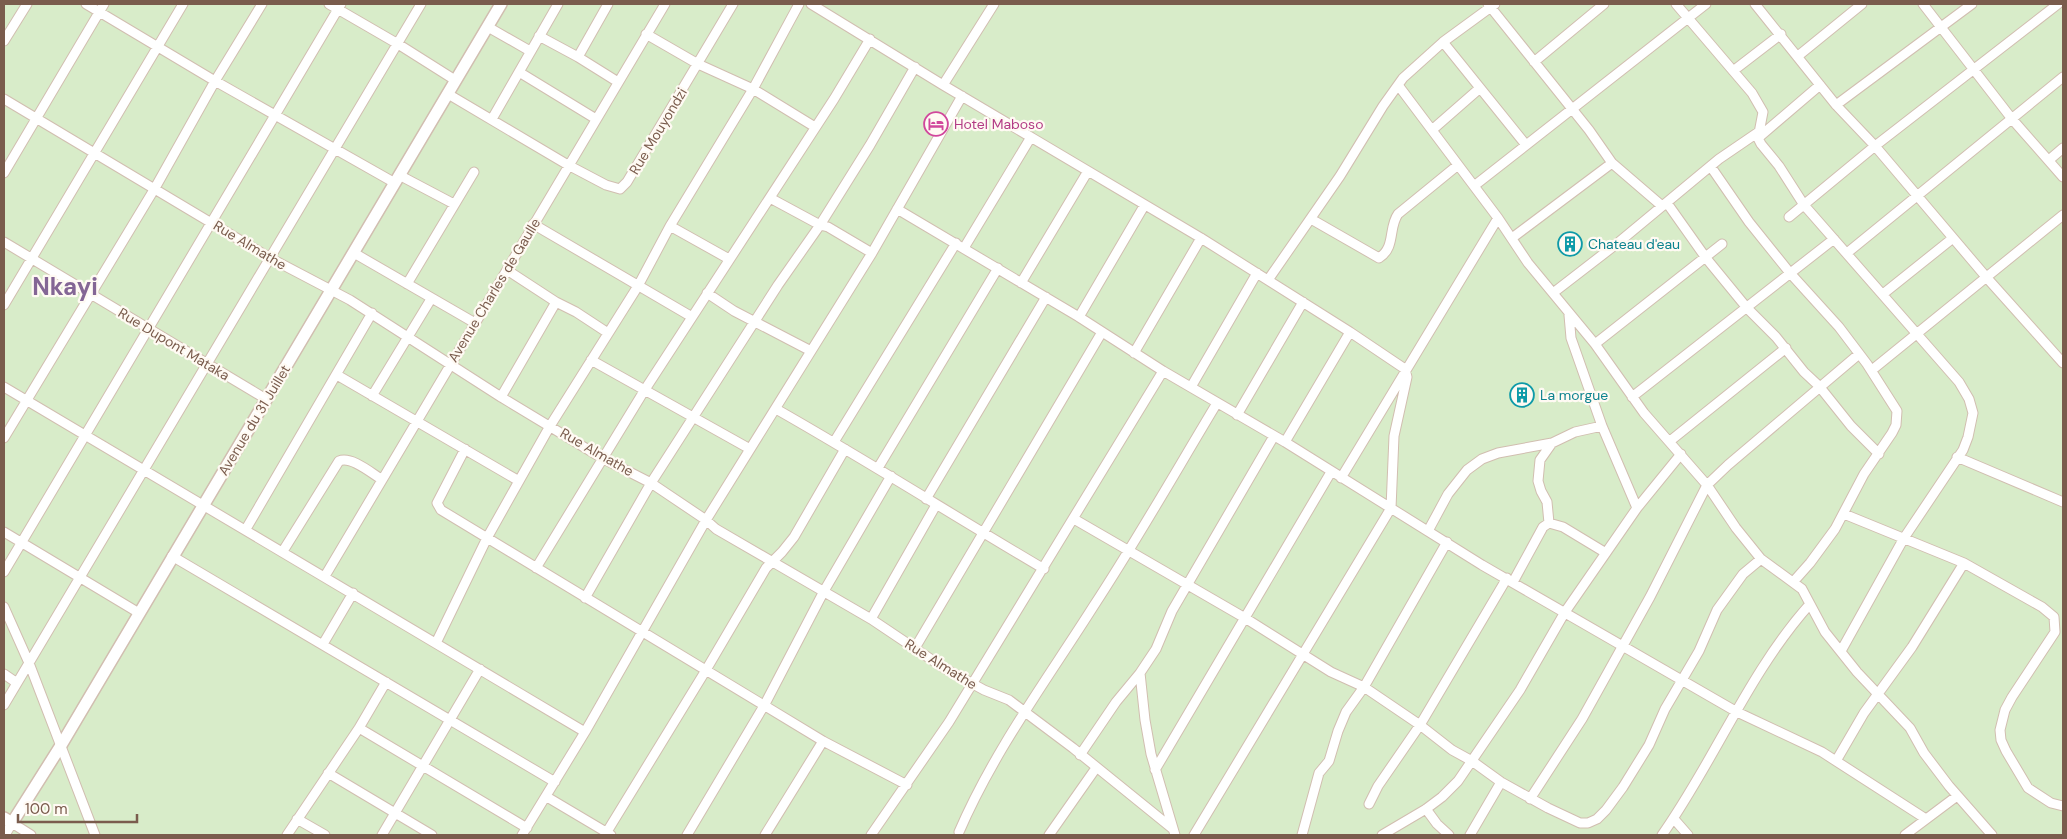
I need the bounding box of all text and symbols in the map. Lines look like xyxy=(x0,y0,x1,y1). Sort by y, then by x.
street label: Rue Mouyondzi xyxy=(625,84,691,178)
hotel icon: Hotel Maboso xyxy=(923,111,949,137)
place label: Hotel Maboso xyxy=(954,115,1043,133)
street label: Avenue Charles de Gaulle xyxy=(444,215,544,365)
street label: Rue Almathe xyxy=(210,216,290,274)
building icon: Chateau d'eau xyxy=(1557,231,1583,257)
place label: Chateau d'eau xyxy=(1588,235,1680,253)
district label: Nkayi xyxy=(32,271,98,302)
street label: Rue Dupont Mataka xyxy=(115,304,233,384)
street label: Avenue du 31 Juillet xyxy=(214,361,294,479)
building icon: La morgue xyxy=(1509,382,1535,408)
place label: La morgue xyxy=(1540,386,1608,404)
street label: Rue Almathe xyxy=(557,424,637,480)
street label: Rue Almathe xyxy=(902,635,980,693)
scale bar xyxy=(18,792,136,824)
text: 100 m xyxy=(25,799,68,819)

